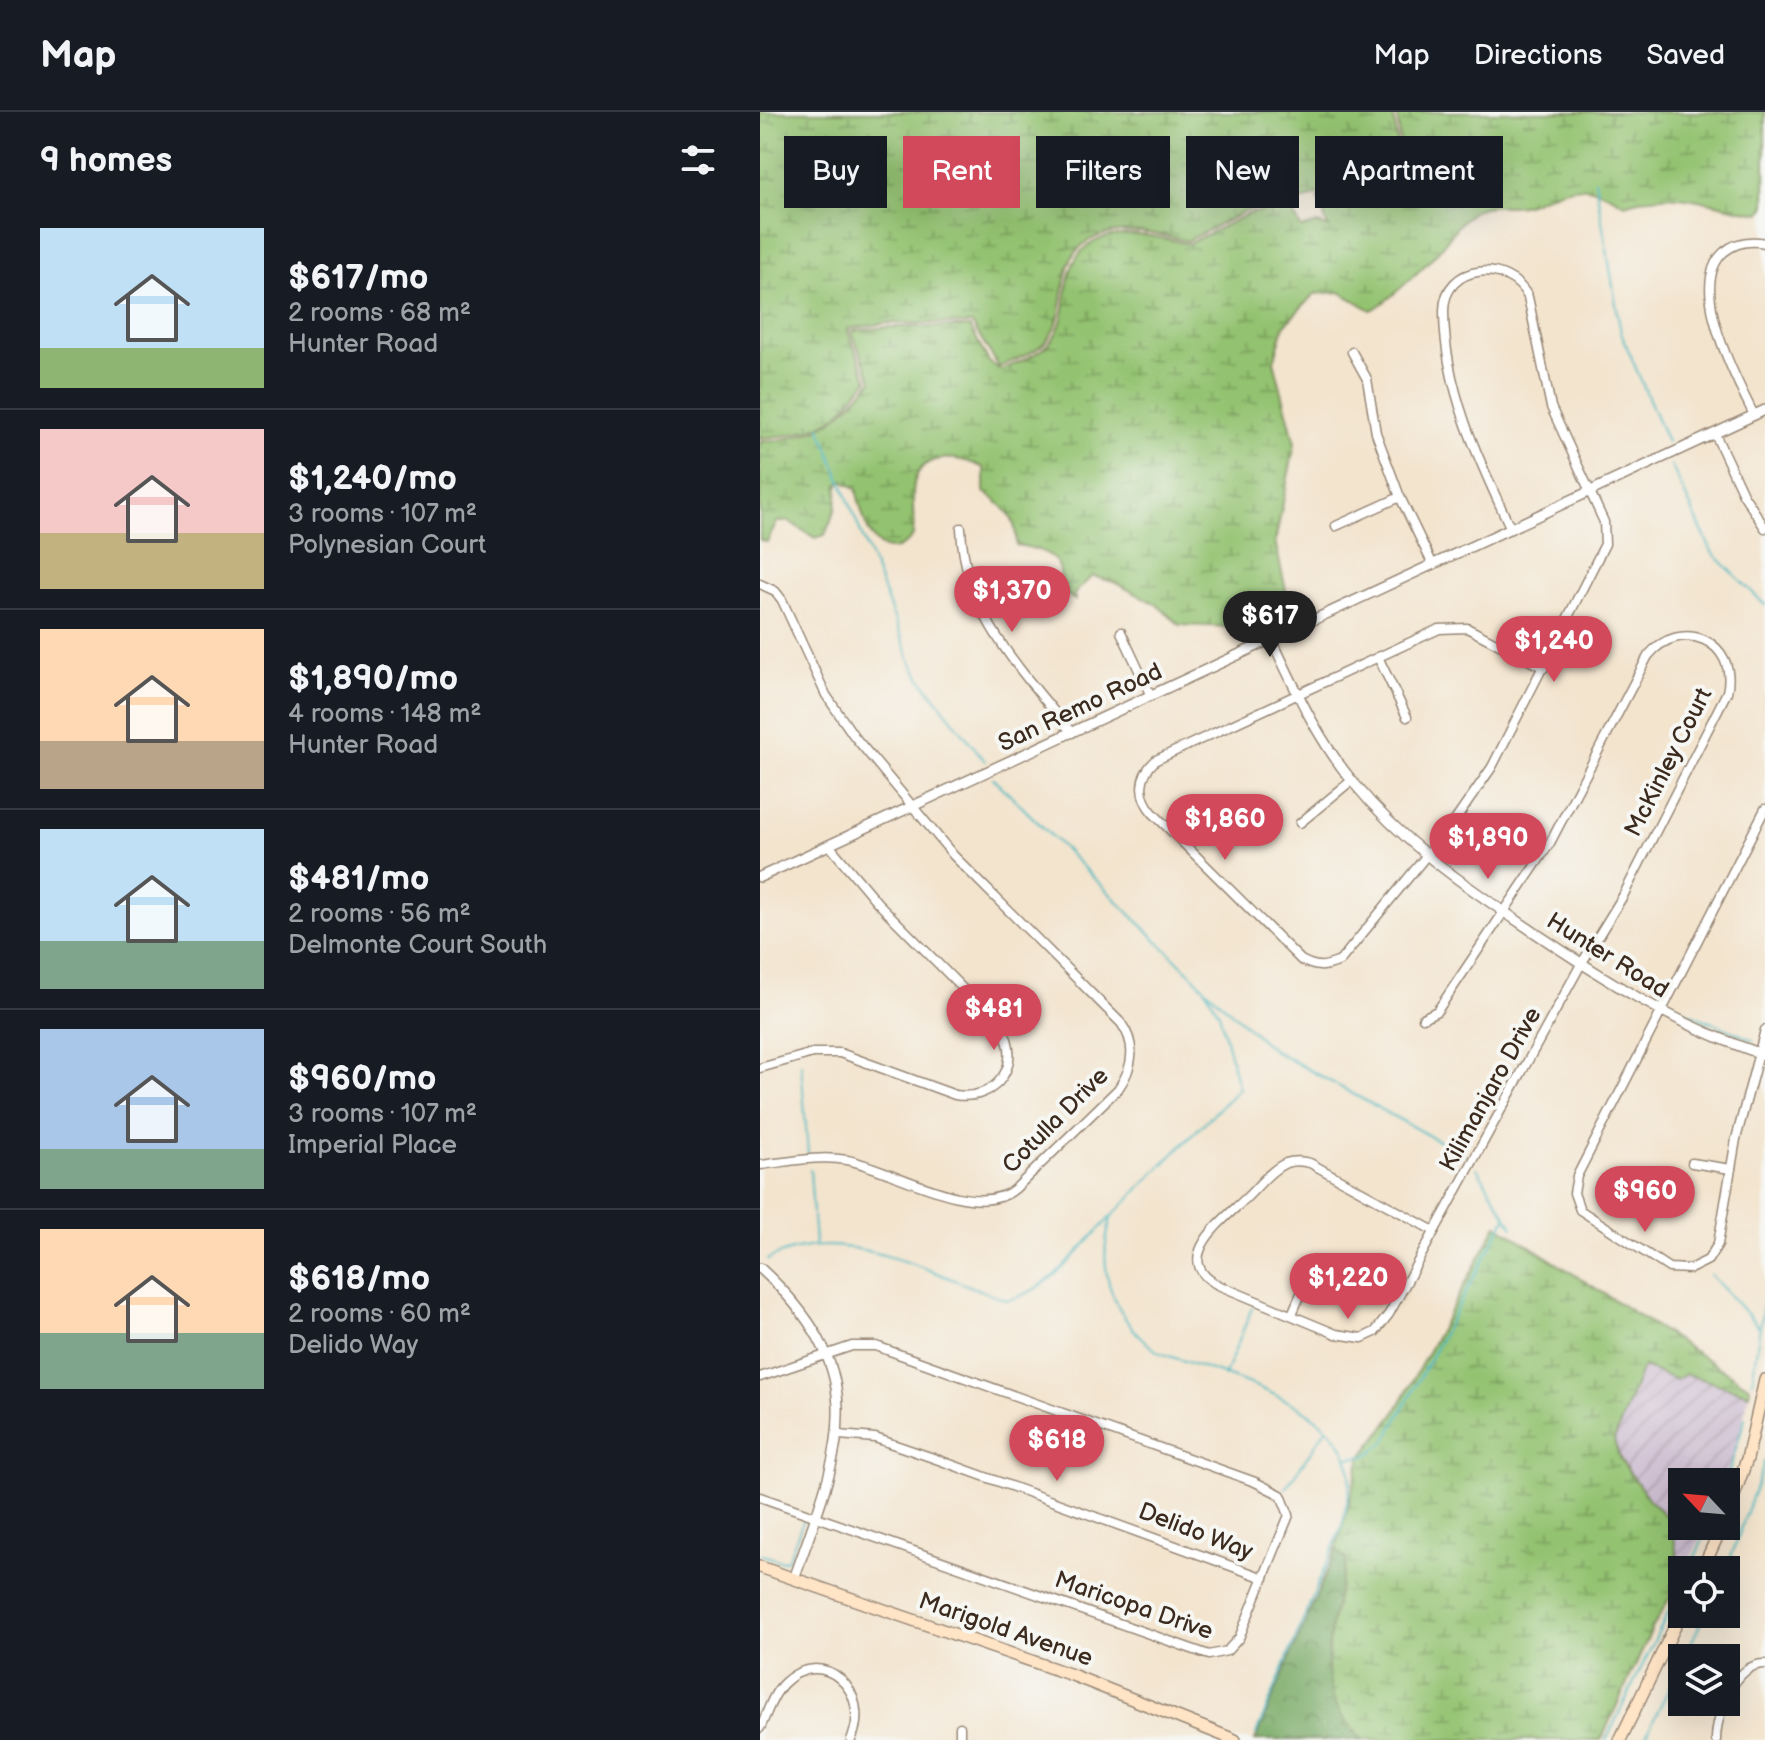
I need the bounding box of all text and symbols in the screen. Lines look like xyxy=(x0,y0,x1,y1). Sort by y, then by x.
text: Map xyxy=(40,33,116,78)
text: Map xyxy=(1373,39,1430,72)
text: Directions xyxy=(1474,39,1602,72)
text: Saved xyxy=(1646,39,1725,72)
chip: Buy xyxy=(784,136,887,208)
chip: Rent xyxy=(903,136,1020,208)
chip: Filters xyxy=(1036,136,1170,208)
chip: New xyxy=(1186,136,1299,208)
chip: Apartment xyxy=(1315,136,1503,208)
icon: filters xyxy=(676,138,720,182)
text: 9 homes xyxy=(40,140,172,181)
text: $617/mo xyxy=(288,257,428,298)
icon: home xyxy=(104,260,200,356)
text: 2 rooms · 68 m² xyxy=(288,298,471,329)
text: Hunter Road xyxy=(288,329,438,360)
text: $1,240/mo xyxy=(288,458,457,499)
icon: home xyxy=(104,461,200,557)
text: 3 rooms · 107 m² xyxy=(288,499,477,530)
text: Polynesian Court xyxy=(288,530,486,561)
pin: $1,370 xyxy=(947,566,1077,634)
text: $1,370 xyxy=(972,576,1052,607)
pin: $617 xyxy=(1223,591,1317,659)
text: $617 xyxy=(1241,601,1299,632)
pin: $1,240 xyxy=(1489,616,1619,684)
text: $1,240 xyxy=(1514,626,1594,657)
street label: San Remo Road xyxy=(994,657,1167,758)
text: $1,890/mo xyxy=(288,658,458,699)
icon: home xyxy=(104,661,200,757)
street label: McKinley Court xyxy=(1618,682,1719,842)
text: 4 rooms · 148 m² xyxy=(288,699,481,730)
text: Hunter Road xyxy=(288,730,438,761)
pin: $1,860 xyxy=(1160,794,1290,862)
text: $1,860 xyxy=(1184,804,1266,835)
pin: $1,890 xyxy=(1423,813,1553,881)
text: $1,890 xyxy=(1448,823,1528,854)
text: $481/mo xyxy=(288,858,429,899)
icon: home xyxy=(104,861,200,957)
text: 2 rooms · 56 m² xyxy=(288,899,471,930)
street label: Hunter Road xyxy=(1541,906,1674,1004)
text: Delmonte Court South xyxy=(288,930,547,961)
pin: $481 xyxy=(947,984,1041,1052)
text: $481 xyxy=(964,994,1024,1025)
street label: Kilimanjaro Drive xyxy=(1433,1002,1547,1176)
text: $960/mo xyxy=(288,1058,436,1099)
icon: home xyxy=(104,1061,200,1157)
street label: Cotulla Drive xyxy=(996,1061,1114,1179)
text: 3 rooms · 107 m² xyxy=(288,1099,477,1130)
text: Imperial Place xyxy=(288,1130,457,1161)
pin: $960 xyxy=(1598,1166,1692,1234)
text: $960 xyxy=(1613,1176,1677,1207)
pin: $1,220 xyxy=(1283,1253,1413,1321)
text: $618/mo xyxy=(288,1258,430,1299)
icon: home xyxy=(104,1261,200,1357)
text: $1,220 xyxy=(1308,1263,1388,1294)
text: 2 rooms · 60 m² xyxy=(288,1299,471,1330)
text: Delido Way xyxy=(288,1330,418,1361)
pin: $618 xyxy=(1010,1415,1104,1483)
text: $618 xyxy=(1027,1425,1087,1456)
north arrow xyxy=(1668,1468,1740,1540)
map controls xyxy=(1668,1468,1740,1716)
street label: Delido Way xyxy=(1135,1496,1257,1567)
button: locate xyxy=(1668,1556,1740,1628)
street label: Maricopa Drive xyxy=(1051,1565,1217,1646)
street label: Marigold Avenue xyxy=(915,1586,1097,1673)
button: layers xyxy=(1668,1644,1740,1716)

